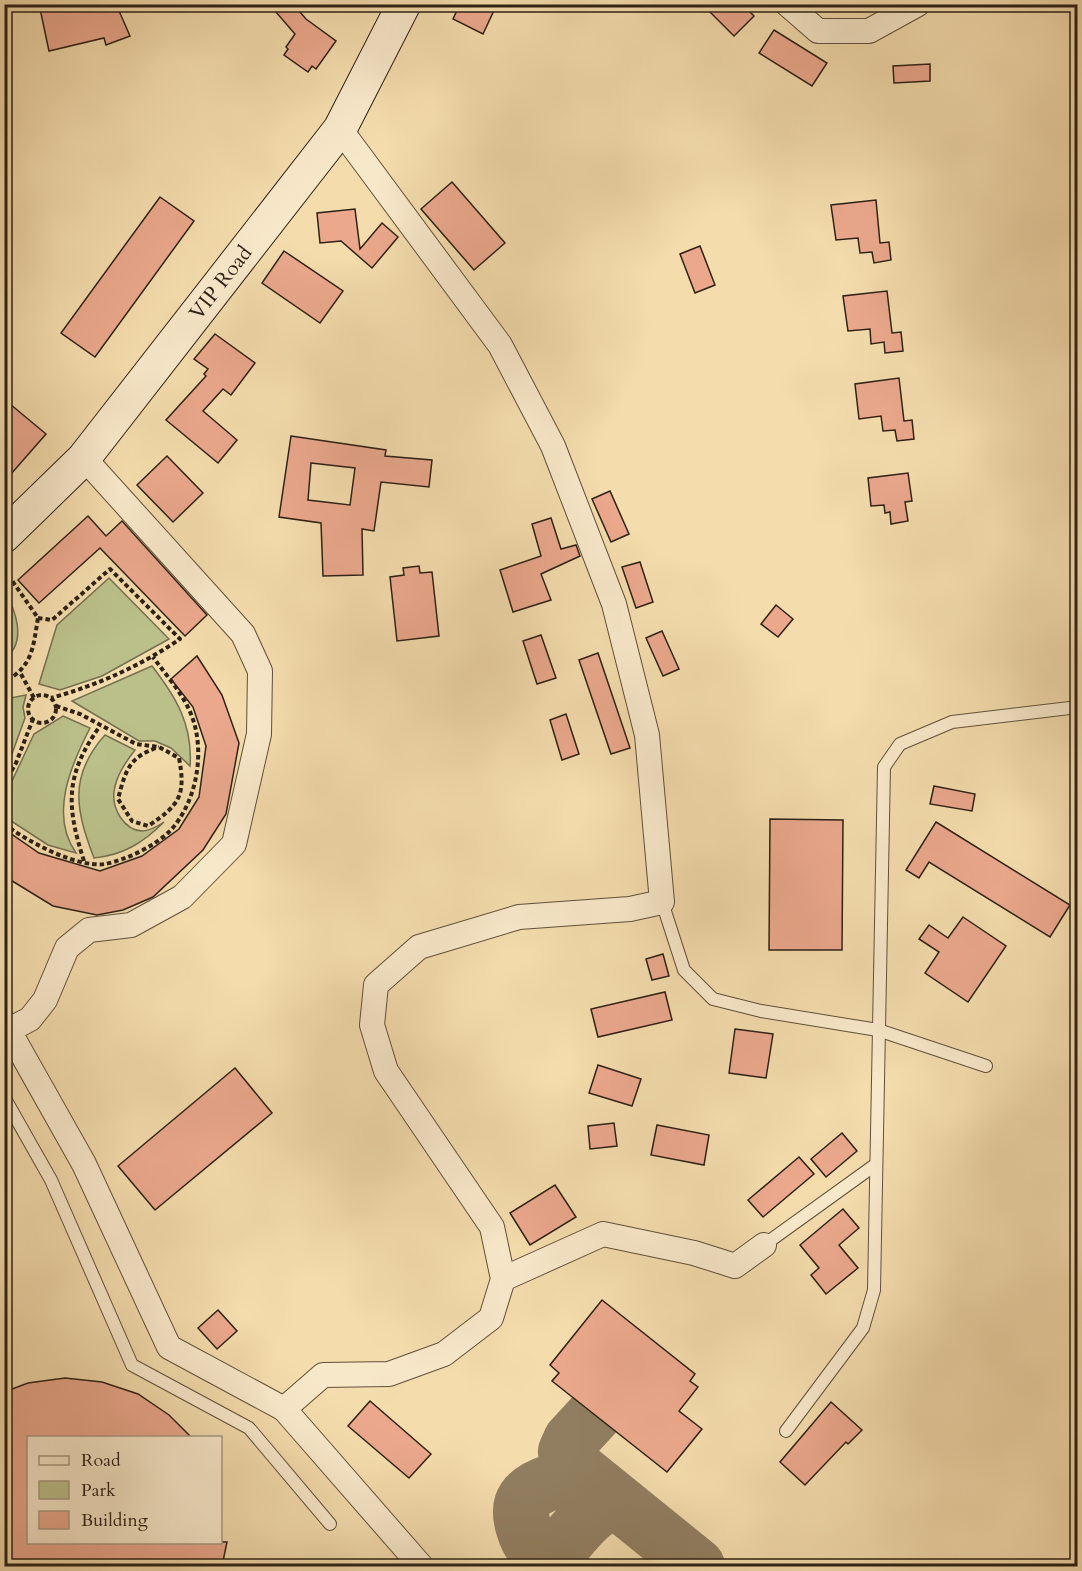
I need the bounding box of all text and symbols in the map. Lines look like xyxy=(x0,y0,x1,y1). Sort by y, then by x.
street label: VIP Road xyxy=(183,240,259,326)
legend xyxy=(27,1436,222,1544)
text: Road xyxy=(81,1448,121,1473)
text: Park xyxy=(81,1478,116,1503)
text: Building xyxy=(81,1508,149,1533)

